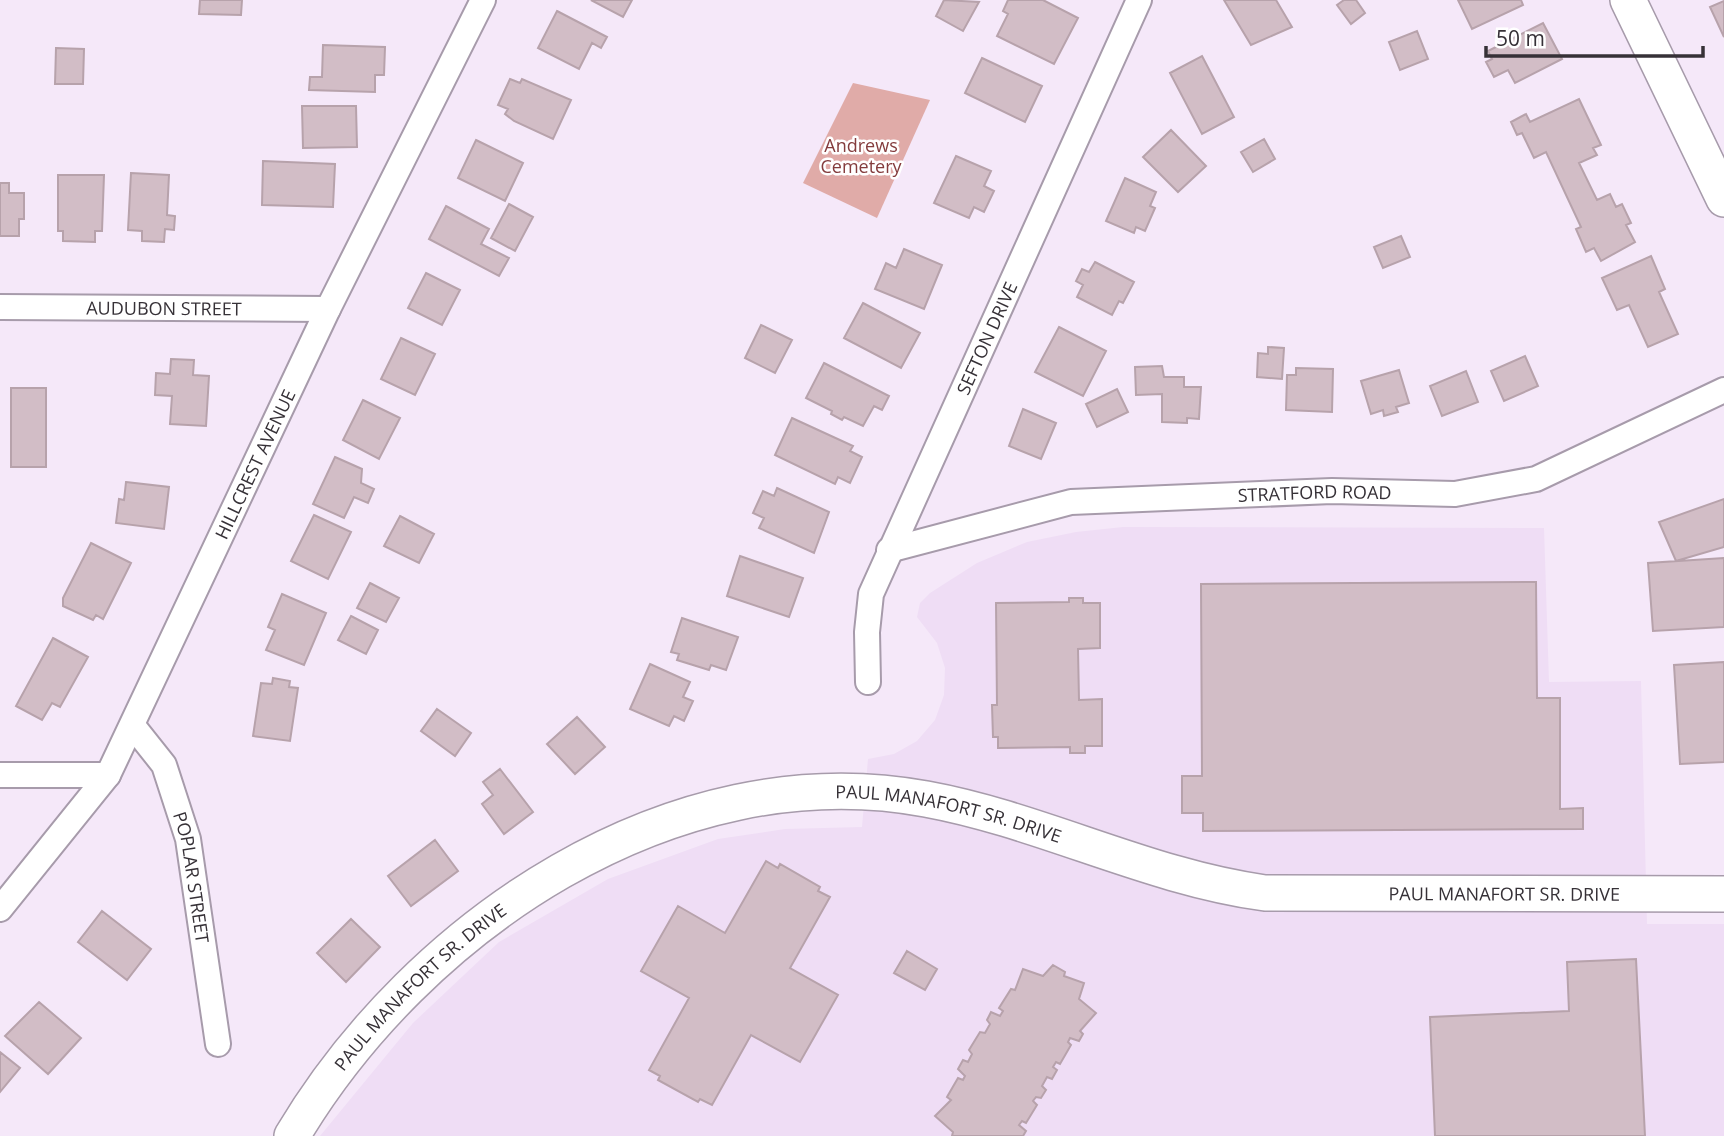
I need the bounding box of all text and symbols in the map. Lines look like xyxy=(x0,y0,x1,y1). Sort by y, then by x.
scale bar xyxy=(1486,14,1703,58)
text: 50 m xyxy=(1496,24,1545,52)
park label: Andrews Cemetery xyxy=(820,133,903,178)
street label: SEFTON DRIVE xyxy=(951,278,1022,398)
street label: AUDUBON STREET xyxy=(86,296,242,320)
street label: HILLCREST AVENUE xyxy=(209,385,300,543)
street label: STRATFORD ROAD xyxy=(1237,479,1392,507)
street label: PAUL MANAFORT SR. DRIVE xyxy=(835,779,1065,848)
street label: POPLAR STREET xyxy=(168,808,215,945)
street label: PAUL MANAFORT SR. DRIVE xyxy=(1389,881,1620,906)
street label: PAUL MANAFORT SR. DRIVE xyxy=(329,898,511,1075)

